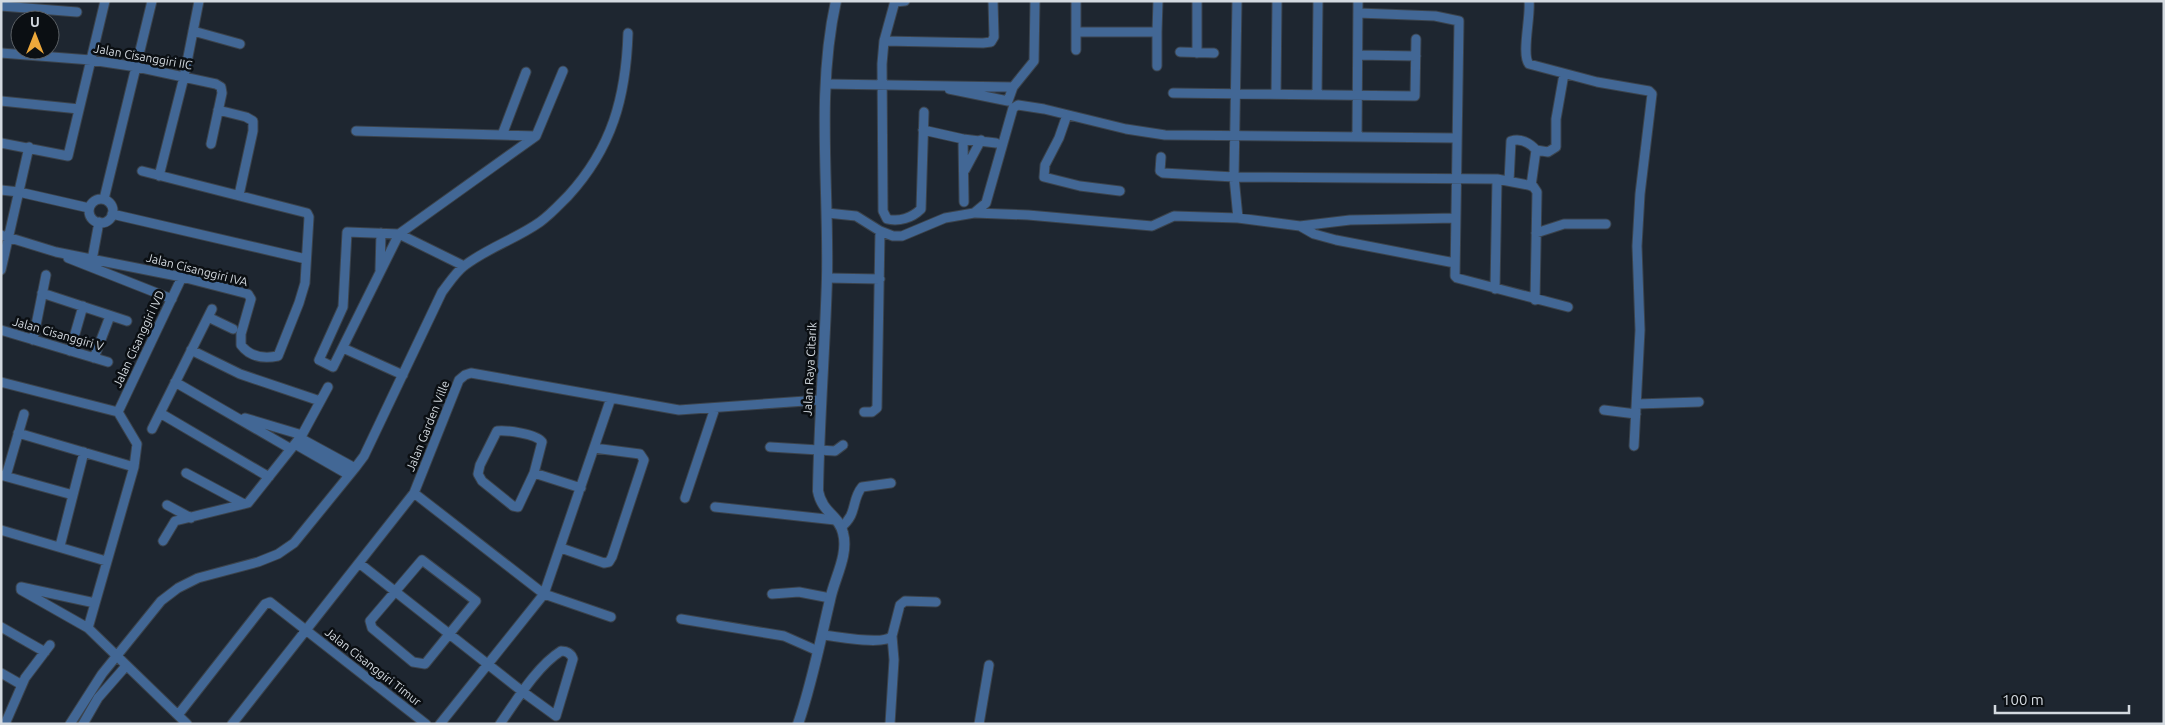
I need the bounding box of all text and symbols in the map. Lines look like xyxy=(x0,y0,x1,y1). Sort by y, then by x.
north arrow xyxy=(10,10,60,60)
text: U xyxy=(30,14,40,30)
street label: Jalan Cisanggiri IIC xyxy=(93,41,194,72)
street label: Jalan Cisanggiri IVA xyxy=(145,251,249,288)
street label: Jalan Cisanggiri IVD xyxy=(110,288,167,389)
street label: Jalan Cisanggiri V xyxy=(11,314,105,353)
street label: Jalan Raya Citarik xyxy=(801,322,818,416)
street label: Jalan Garden Ville xyxy=(403,379,452,473)
street label: Jalan Cisanggiri Timur xyxy=(323,625,424,708)
scale bar xyxy=(1995,682,2129,714)
text: 100 m xyxy=(2002,691,2044,708)

